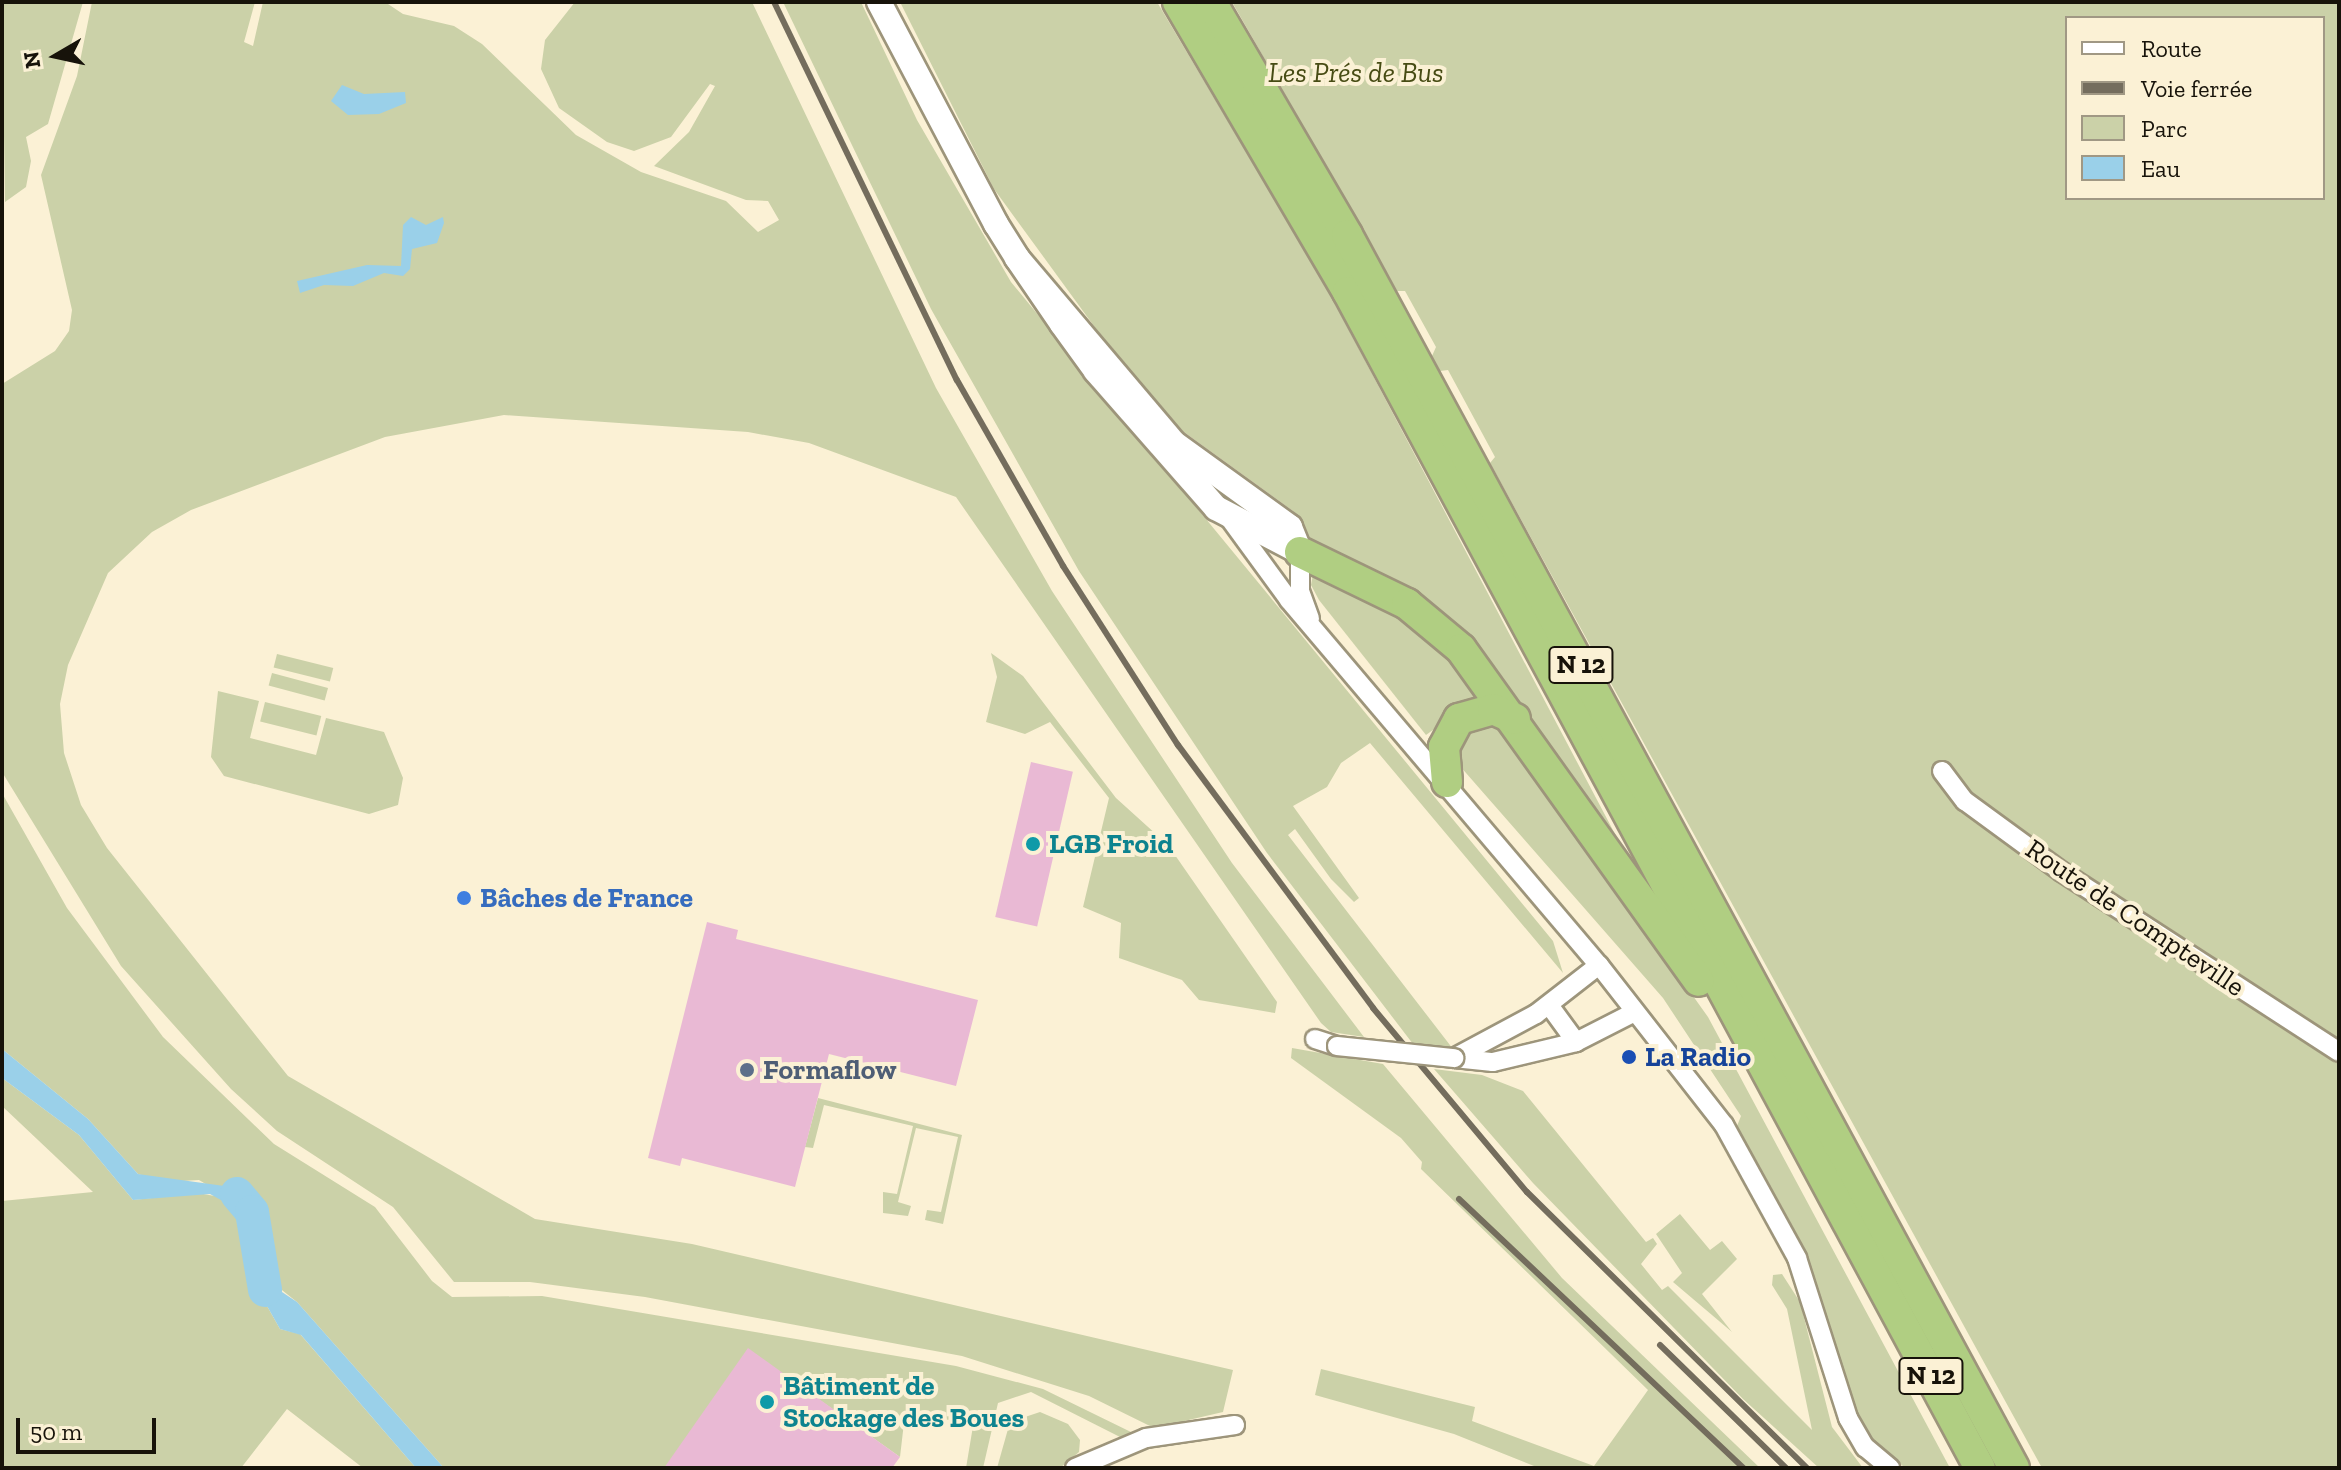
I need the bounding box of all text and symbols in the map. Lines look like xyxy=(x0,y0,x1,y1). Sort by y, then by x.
north arrow xyxy=(16,16,96,96)
legend xyxy=(2065,16,2325,200)
text: Route xyxy=(2141,34,2201,63)
text: N xyxy=(17,49,46,70)
park label: Les Prés de Bus xyxy=(1268,56,1444,90)
text: Voie ferrée xyxy=(2141,74,2252,103)
text: Parc xyxy=(2141,114,2187,143)
text: Eau xyxy=(2141,154,2180,183)
road number: N 12 xyxy=(1547,643,1615,687)
place label: LGB Froid xyxy=(1049,827,1174,861)
street label: Route de Compteville xyxy=(2019,832,2251,1004)
marker: LGB Froid xyxy=(1024,835,1042,853)
place label: Bâches de France xyxy=(480,881,693,915)
marker: Bâches de France xyxy=(455,889,473,907)
place label: La Radio xyxy=(1645,1040,1751,1074)
marker: La Radio xyxy=(1620,1048,1638,1066)
place label: Formaflow xyxy=(763,1053,896,1087)
marker: Formaflow xyxy=(738,1061,756,1079)
road number: N 12 xyxy=(1897,1354,1965,1398)
place label: Bâtiment de Stockage des Boues xyxy=(783,1369,1024,1435)
marker: Bâtiment de Stockage des Boues xyxy=(758,1393,776,1411)
scale bar xyxy=(20,1402,160,1452)
text: 50 m xyxy=(30,1417,82,1446)

